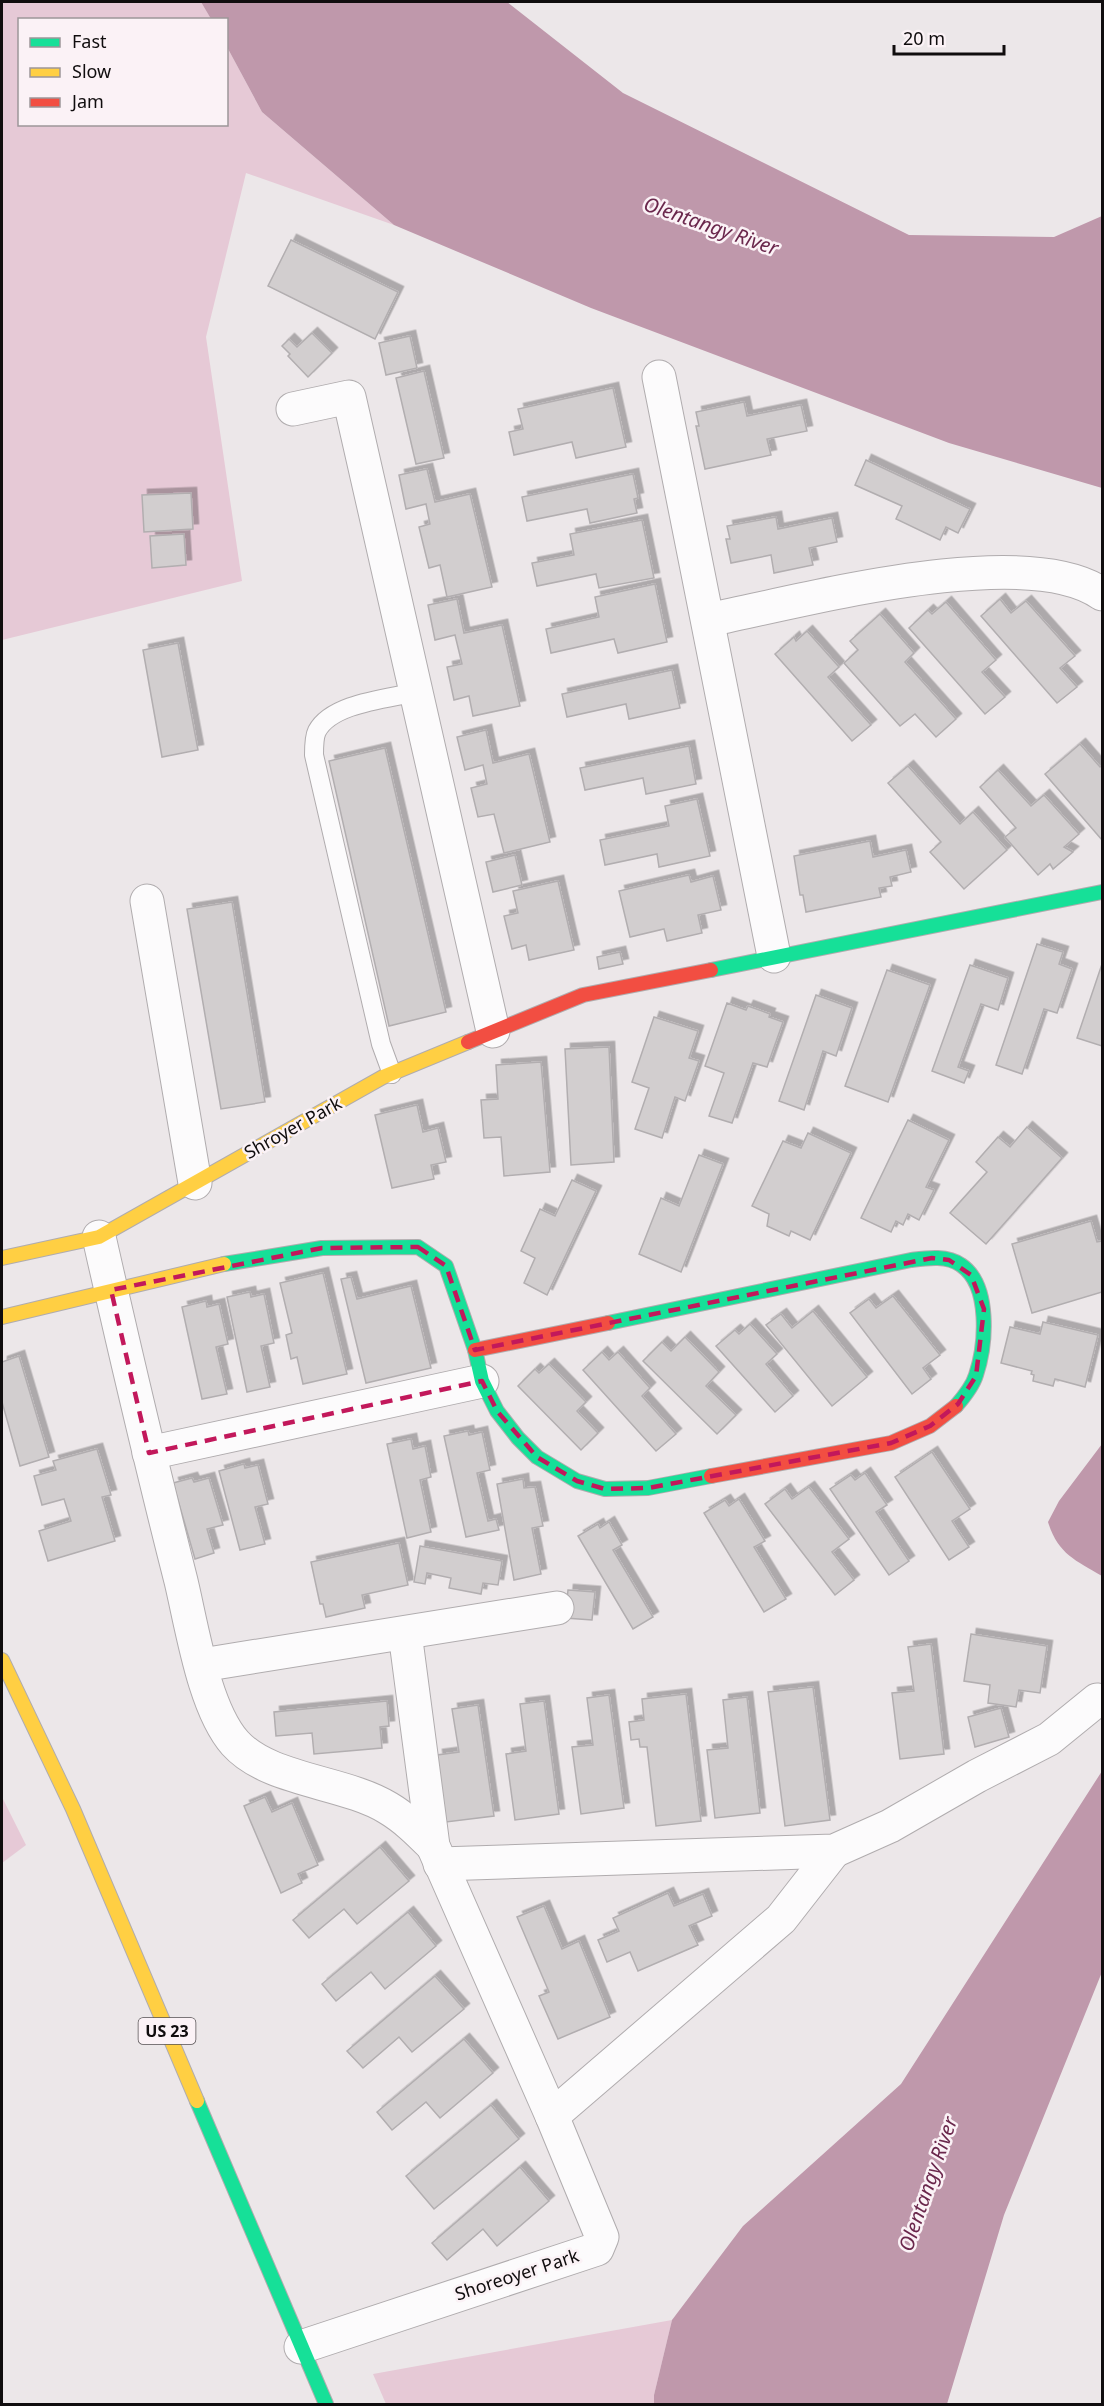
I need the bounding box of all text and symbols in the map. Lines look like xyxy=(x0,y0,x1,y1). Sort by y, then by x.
legend xyxy=(18,18,228,126)
scale bar xyxy=(894,18,1004,56)
text: 20 m xyxy=(903,26,945,50)
text: Fast xyxy=(72,29,107,53)
text: Slow xyxy=(72,59,111,83)
text: Jam xyxy=(70,89,104,113)
water label: Olentangy River xyxy=(640,190,783,262)
street label: Shroyer Park xyxy=(239,1090,346,1164)
road number: US 23 xyxy=(138,2018,195,2044)
water label: Olentangy River xyxy=(892,2112,964,2255)
street label: Shoreoyer Park xyxy=(452,2243,582,2305)

